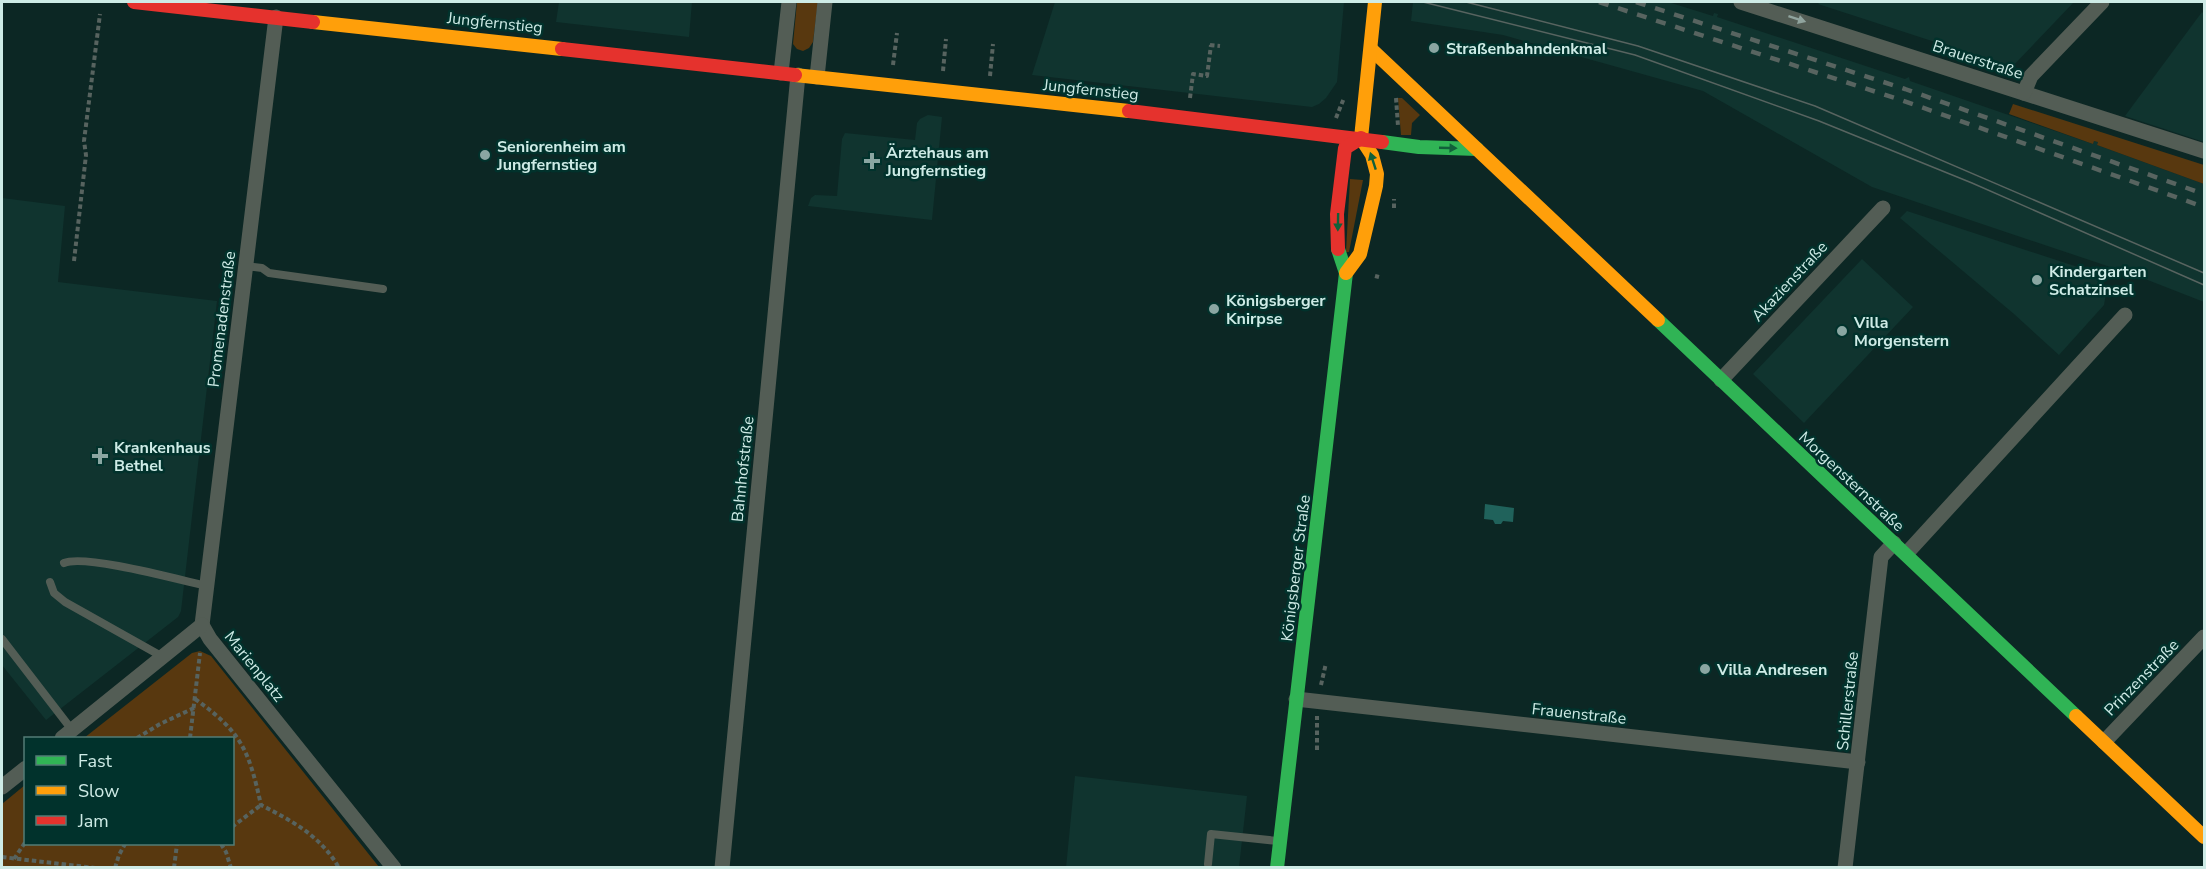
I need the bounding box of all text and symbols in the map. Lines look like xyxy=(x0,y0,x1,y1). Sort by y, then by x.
street label: Jungfernstieg xyxy=(445,7,544,39)
one-way arrow xyxy=(1788,15,1806,25)
street label: Brauerstraße xyxy=(1930,35,2026,85)
place label: Straßenbahndenkmal xyxy=(1446,38,1607,60)
marker: Straßenbahndenkmal xyxy=(1427,41,1441,55)
street label: Jungfernstieg xyxy=(1041,74,1140,106)
place label: Seniorenheim am Jungfernstieg xyxy=(496,136,626,176)
place label: Ärztehaus am Jungfernstieg xyxy=(885,142,989,182)
one-way arrow xyxy=(1438,143,1457,152)
marker: Seniorenheim am Jungfernstieg xyxy=(478,148,492,162)
marker: Ärztehaus am Jungfernstieg xyxy=(863,152,881,170)
one-way arrow xyxy=(1367,152,1377,170)
one-way arrow xyxy=(1333,213,1343,232)
street label: Akazienstraße xyxy=(1747,237,1833,327)
street label: Promenadenstraße xyxy=(203,250,241,388)
place label: Kindergarten Schatzinsel xyxy=(2049,261,2147,301)
marker: Kindergarten Schatzinsel xyxy=(2030,273,2044,287)
place label: Königsberger Knirpse xyxy=(1226,290,1326,330)
marker: Königsberger Knirpse xyxy=(1207,302,1221,316)
place label: Villa Morgenstern xyxy=(1853,312,1949,352)
marker: Villa Morgenstern xyxy=(1835,324,1849,338)
street label: Bahnhofstraße xyxy=(726,415,759,523)
street label: Morgensternstraße xyxy=(1794,427,1909,537)
place label: Krankenhaus Bethel xyxy=(114,437,211,477)
marker: Krankenhaus Bethel xyxy=(91,447,109,465)
street label: Königsberger Straße xyxy=(1276,493,1316,643)
street label: Marienplatz xyxy=(219,627,289,706)
street label: Prinzenstraße xyxy=(2099,634,2184,721)
street label: Schillerstraße xyxy=(1832,651,1864,752)
place label: Villa Andresen xyxy=(1716,659,1827,681)
marker: Villa Andresen xyxy=(1698,662,1712,676)
street label: Frauenstraße xyxy=(1530,698,1627,730)
legend xyxy=(24,737,234,845)
text: Fast xyxy=(78,749,113,773)
text: Slow xyxy=(78,779,119,803)
text: Jam xyxy=(77,809,109,833)

